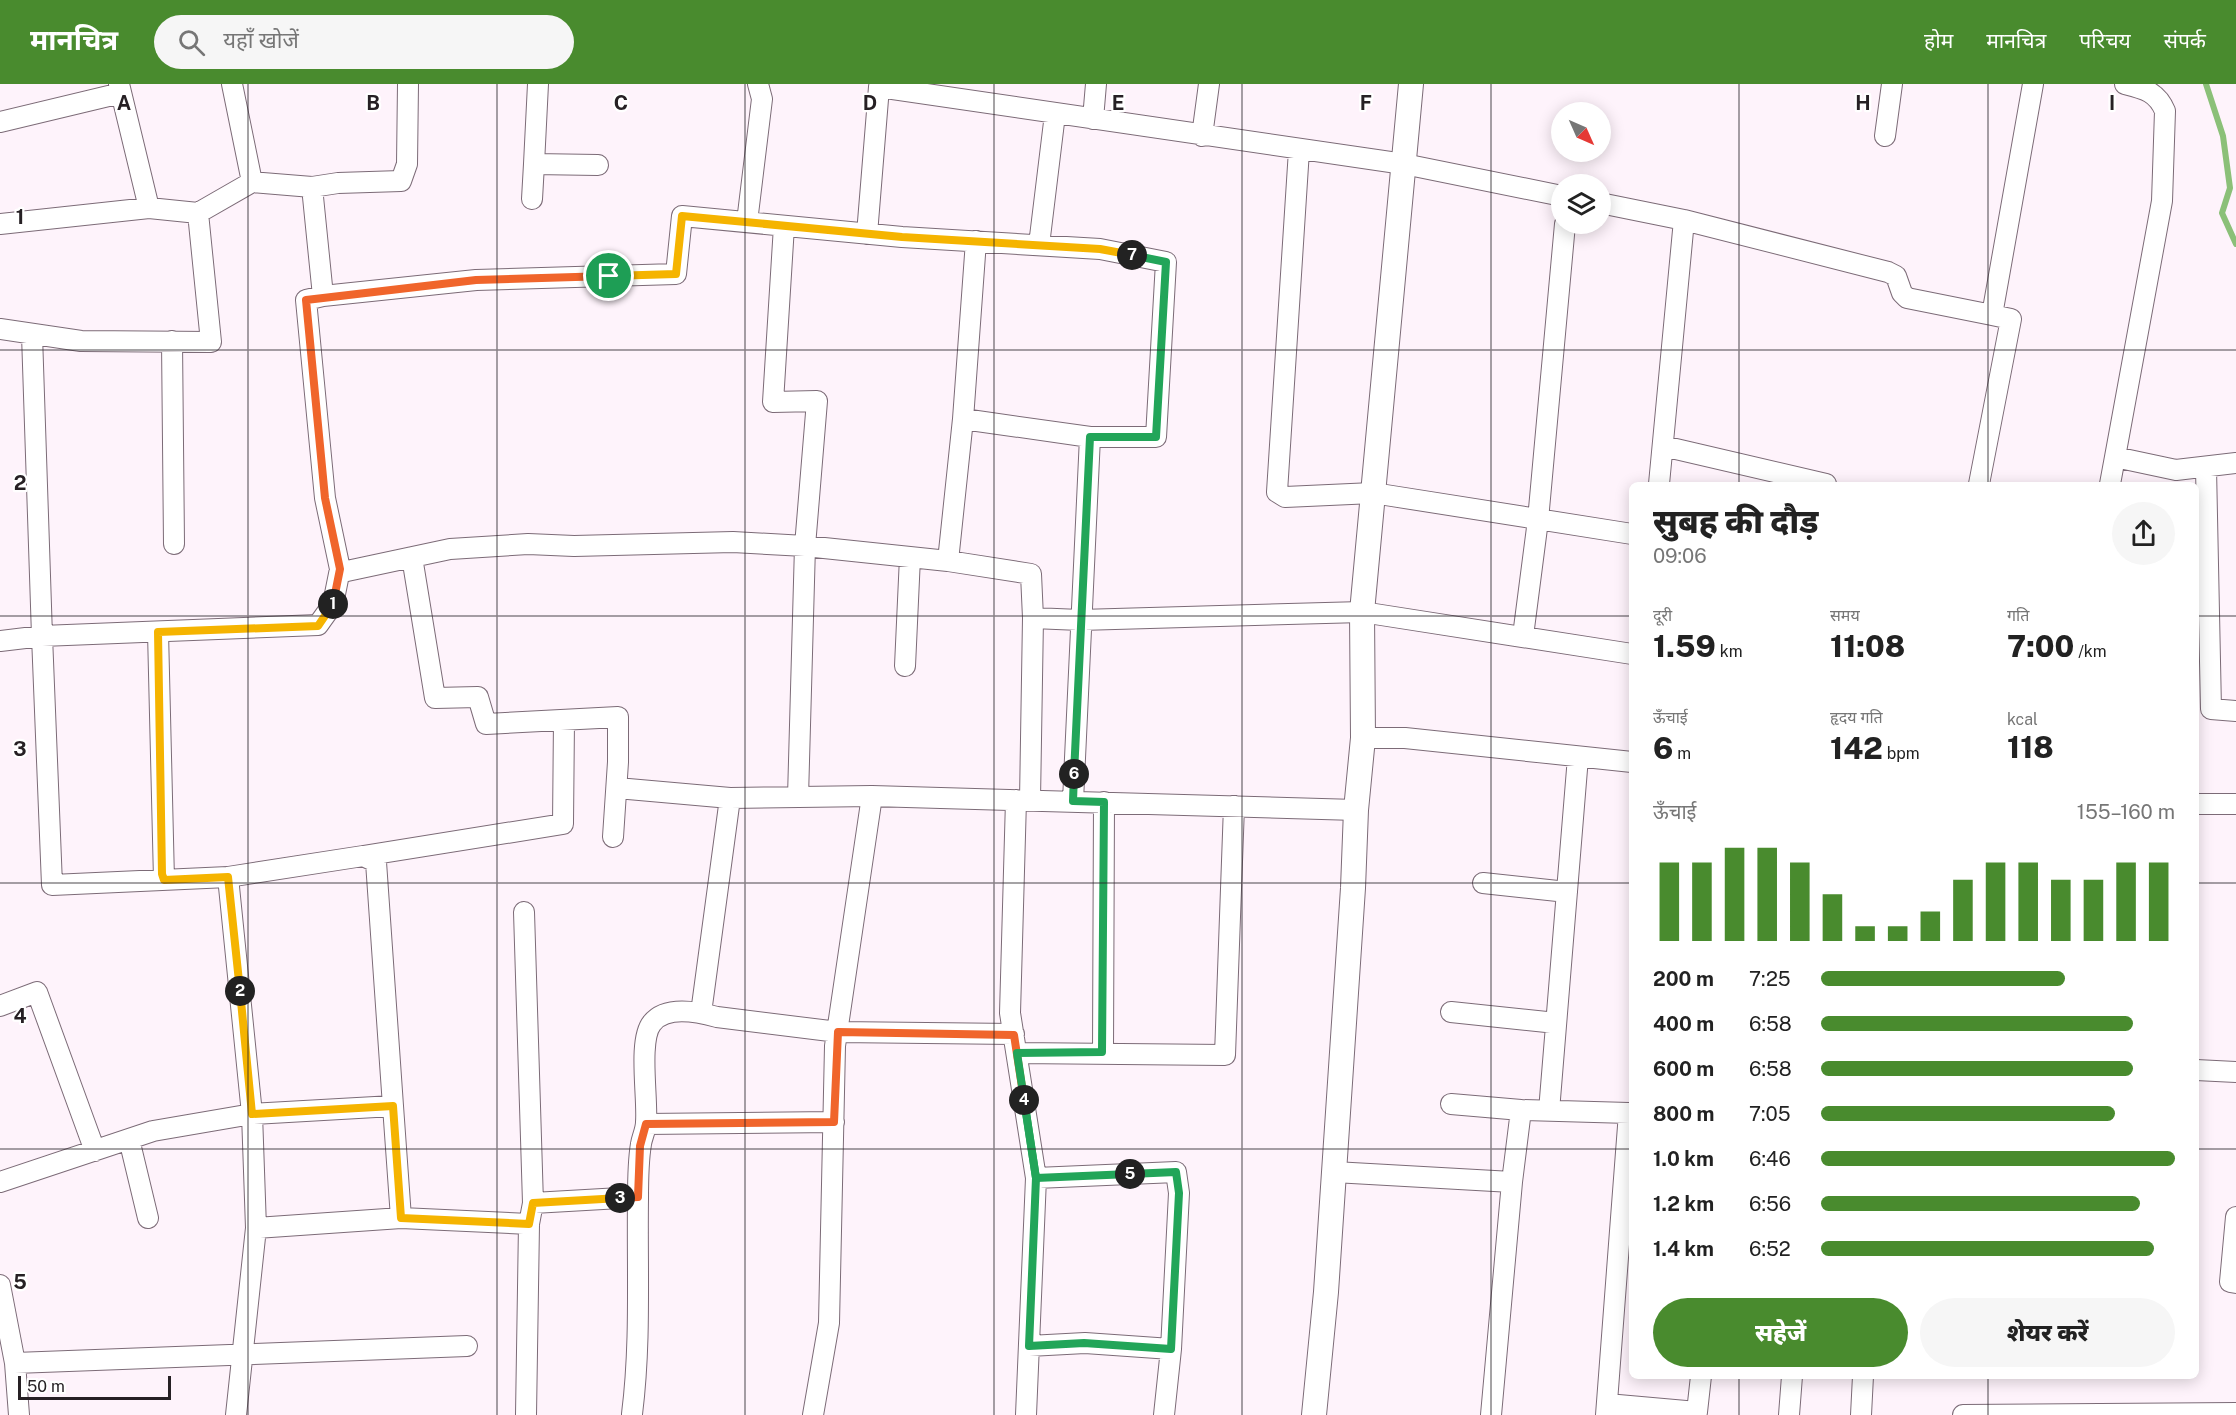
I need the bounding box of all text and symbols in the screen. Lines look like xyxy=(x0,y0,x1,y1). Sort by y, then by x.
search box xyxy=(154,15,574,69)
text: मानचित्र xyxy=(30,23,118,56)
icon: search xyxy=(175,26,208,59)
text: यहाँ खोजें xyxy=(223,27,299,53)
text: होम xyxy=(1924,28,1953,53)
text: मानचित्र xyxy=(1986,28,2046,53)
text: परिचय xyxy=(2079,28,2131,53)
text: संपर्क xyxy=(2164,28,2206,53)
text: A xyxy=(117,91,131,115)
text: B xyxy=(366,91,380,115)
text: C xyxy=(614,91,628,115)
text: D xyxy=(863,91,877,115)
text: E xyxy=(1112,91,1124,115)
text: F xyxy=(1360,91,1372,115)
text: H xyxy=(1855,91,1871,115)
text: I xyxy=(2109,91,2115,115)
north arrow xyxy=(1551,102,1611,162)
map controls xyxy=(1551,102,1611,234)
button: layers xyxy=(1551,174,1611,234)
text: 1 xyxy=(16,205,24,229)
pin: 7 xyxy=(1117,240,1147,270)
text: 7 xyxy=(1127,245,1137,264)
pin xyxy=(583,250,634,301)
icon: arrive xyxy=(592,259,625,292)
text: 2 xyxy=(14,471,26,495)
text: सुबह की दौड़ xyxy=(1653,502,1818,540)
button: share xyxy=(2112,502,2175,565)
text: 09:06 xyxy=(1653,544,1707,568)
pin: 1 xyxy=(318,589,348,619)
text: 1 xyxy=(330,594,336,613)
text: दूरी xyxy=(1653,606,1672,625)
text: समय xyxy=(1830,606,1860,625)
text: गति xyxy=(2007,606,2029,625)
text: 1.59 xyxy=(1653,628,1716,664)
text: 11:08 xyxy=(1830,628,1905,664)
text: 7:00 xyxy=(2007,628,2074,664)
text: km xyxy=(1716,642,1743,661)
text: /km xyxy=(2074,642,2107,661)
text: ऊँचाई xyxy=(1653,708,1688,727)
text: हृदय गति xyxy=(1830,708,1883,727)
text: kcal xyxy=(2007,710,2038,729)
text: 118 xyxy=(2007,729,2054,765)
text: 6 xyxy=(1653,730,1673,766)
text: 142 xyxy=(1830,730,1883,766)
text: 3 xyxy=(13,737,27,761)
text: m xyxy=(1673,744,1691,763)
text: bpm xyxy=(1883,744,1920,763)
pin: 6 xyxy=(1059,759,1089,789)
text: 6 xyxy=(1069,764,1079,783)
text: ऊँचाई xyxy=(1653,800,1696,824)
text: 155–160 m xyxy=(2077,800,2175,824)
text: 200 m xyxy=(1653,967,1714,991)
text: 7:25 xyxy=(1749,967,1791,991)
pin: 2 xyxy=(225,976,255,1006)
text: 2 xyxy=(235,981,245,1000)
text: 4 xyxy=(13,1004,27,1028)
text: 400 m xyxy=(1653,1012,1714,1036)
text: 6:58 xyxy=(1749,1012,1792,1036)
text: 600 m xyxy=(1653,1057,1714,1081)
text: 6:58 xyxy=(1749,1057,1792,1081)
pin: 4 xyxy=(1009,1085,1039,1115)
text: 4 xyxy=(1019,1090,1029,1109)
text: 800 m xyxy=(1653,1102,1715,1126)
text: 7:05 xyxy=(1749,1102,1791,1126)
text: 1.0 km xyxy=(1653,1147,1714,1171)
text: 6:46 xyxy=(1749,1147,1791,1171)
pin: 5 xyxy=(1115,1159,1145,1189)
text: 5 xyxy=(1125,1164,1135,1183)
pin: 3 xyxy=(605,1183,635,1213)
text: 3 xyxy=(615,1188,625,1207)
text: 1.2 km xyxy=(1653,1192,1714,1216)
text: 6:56 xyxy=(1749,1192,1791,1216)
text: 1.4 km xyxy=(1653,1237,1714,1261)
text: 6:52 xyxy=(1749,1237,1791,1261)
text: 5 xyxy=(13,1270,27,1294)
button: सहेजें xyxy=(1653,1298,1908,1367)
button: शेयर करें xyxy=(1920,1298,2175,1367)
scale bar xyxy=(18,1373,171,1400)
text: 50 m xyxy=(27,1377,65,1396)

